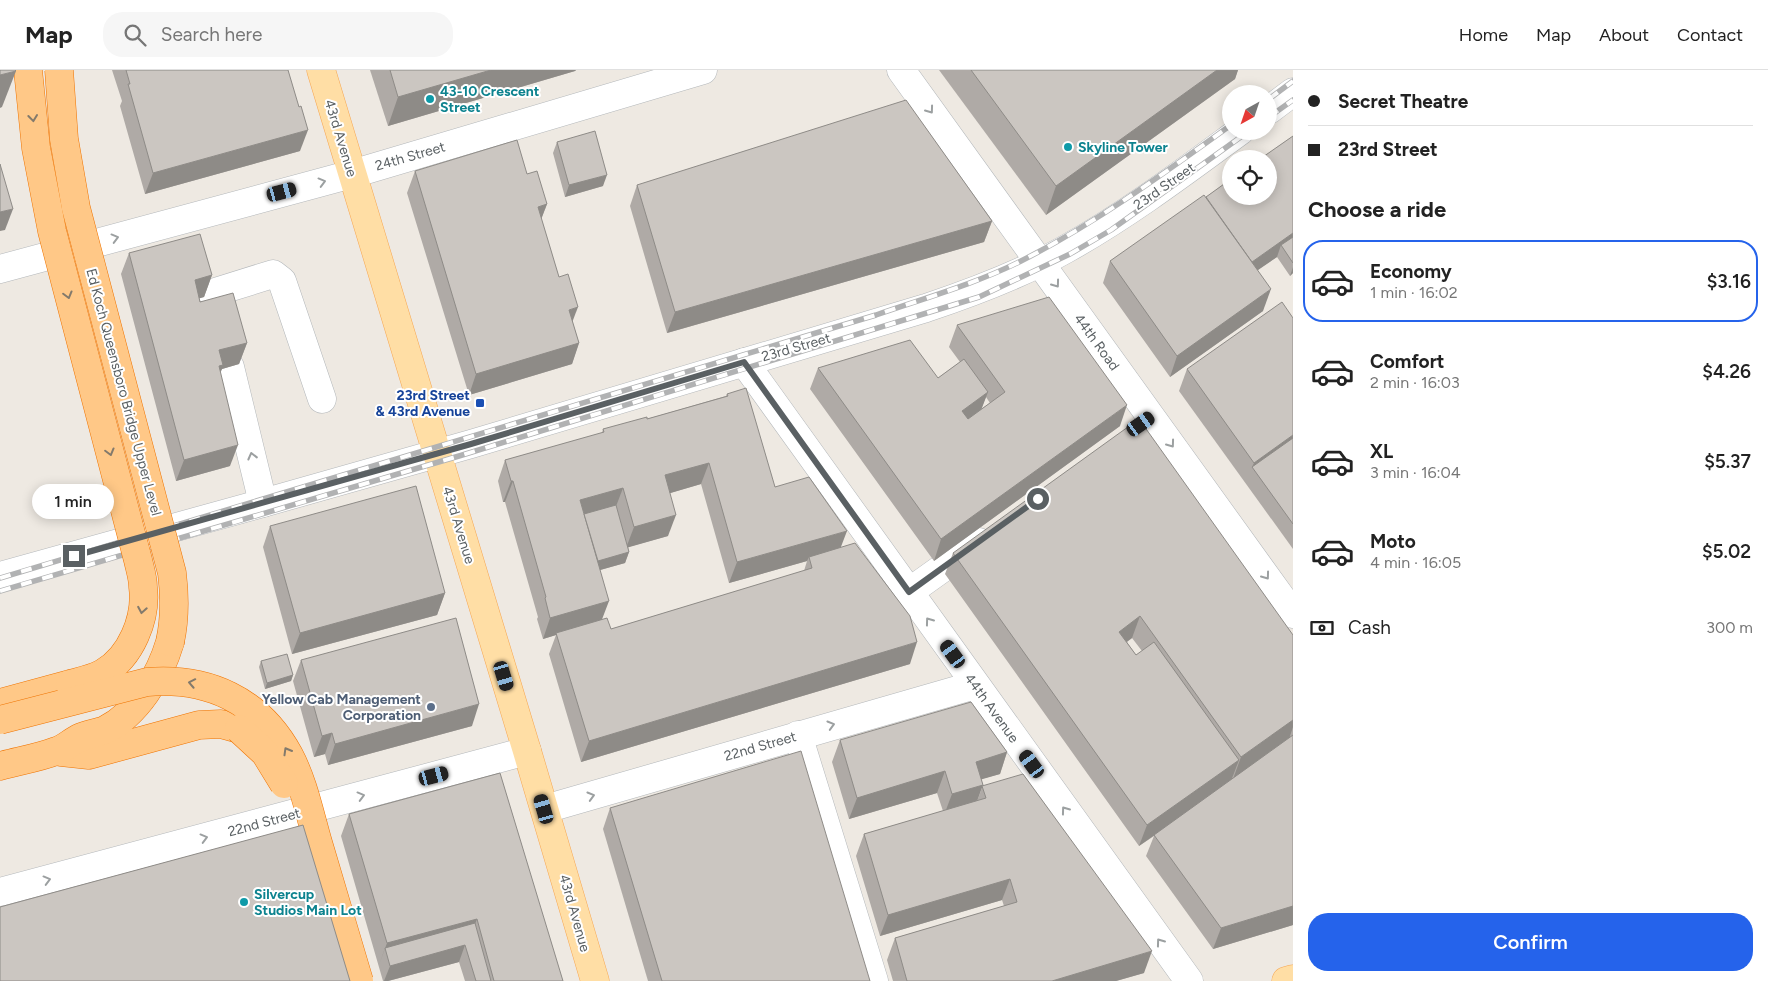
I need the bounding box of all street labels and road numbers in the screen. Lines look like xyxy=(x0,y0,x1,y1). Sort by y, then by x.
street label: 43rd Avenue xyxy=(321,97,360,179)
street label: 24th Street xyxy=(373,138,447,175)
street label: 23rd Street xyxy=(1130,159,1198,214)
street label: Ed Koch Queensboro Bridge Upper Level xyxy=(82,267,165,518)
street label: 44th Road xyxy=(1070,311,1123,374)
street label: 23rd Street xyxy=(760,330,833,365)
street label: 43rd Avenue xyxy=(439,484,478,566)
street label: 44th Avenue xyxy=(961,670,1023,746)
street label: 22nd Street xyxy=(722,728,798,765)
street label: 22nd Street xyxy=(226,805,302,840)
street label: 43rd Avenue xyxy=(555,872,594,954)

